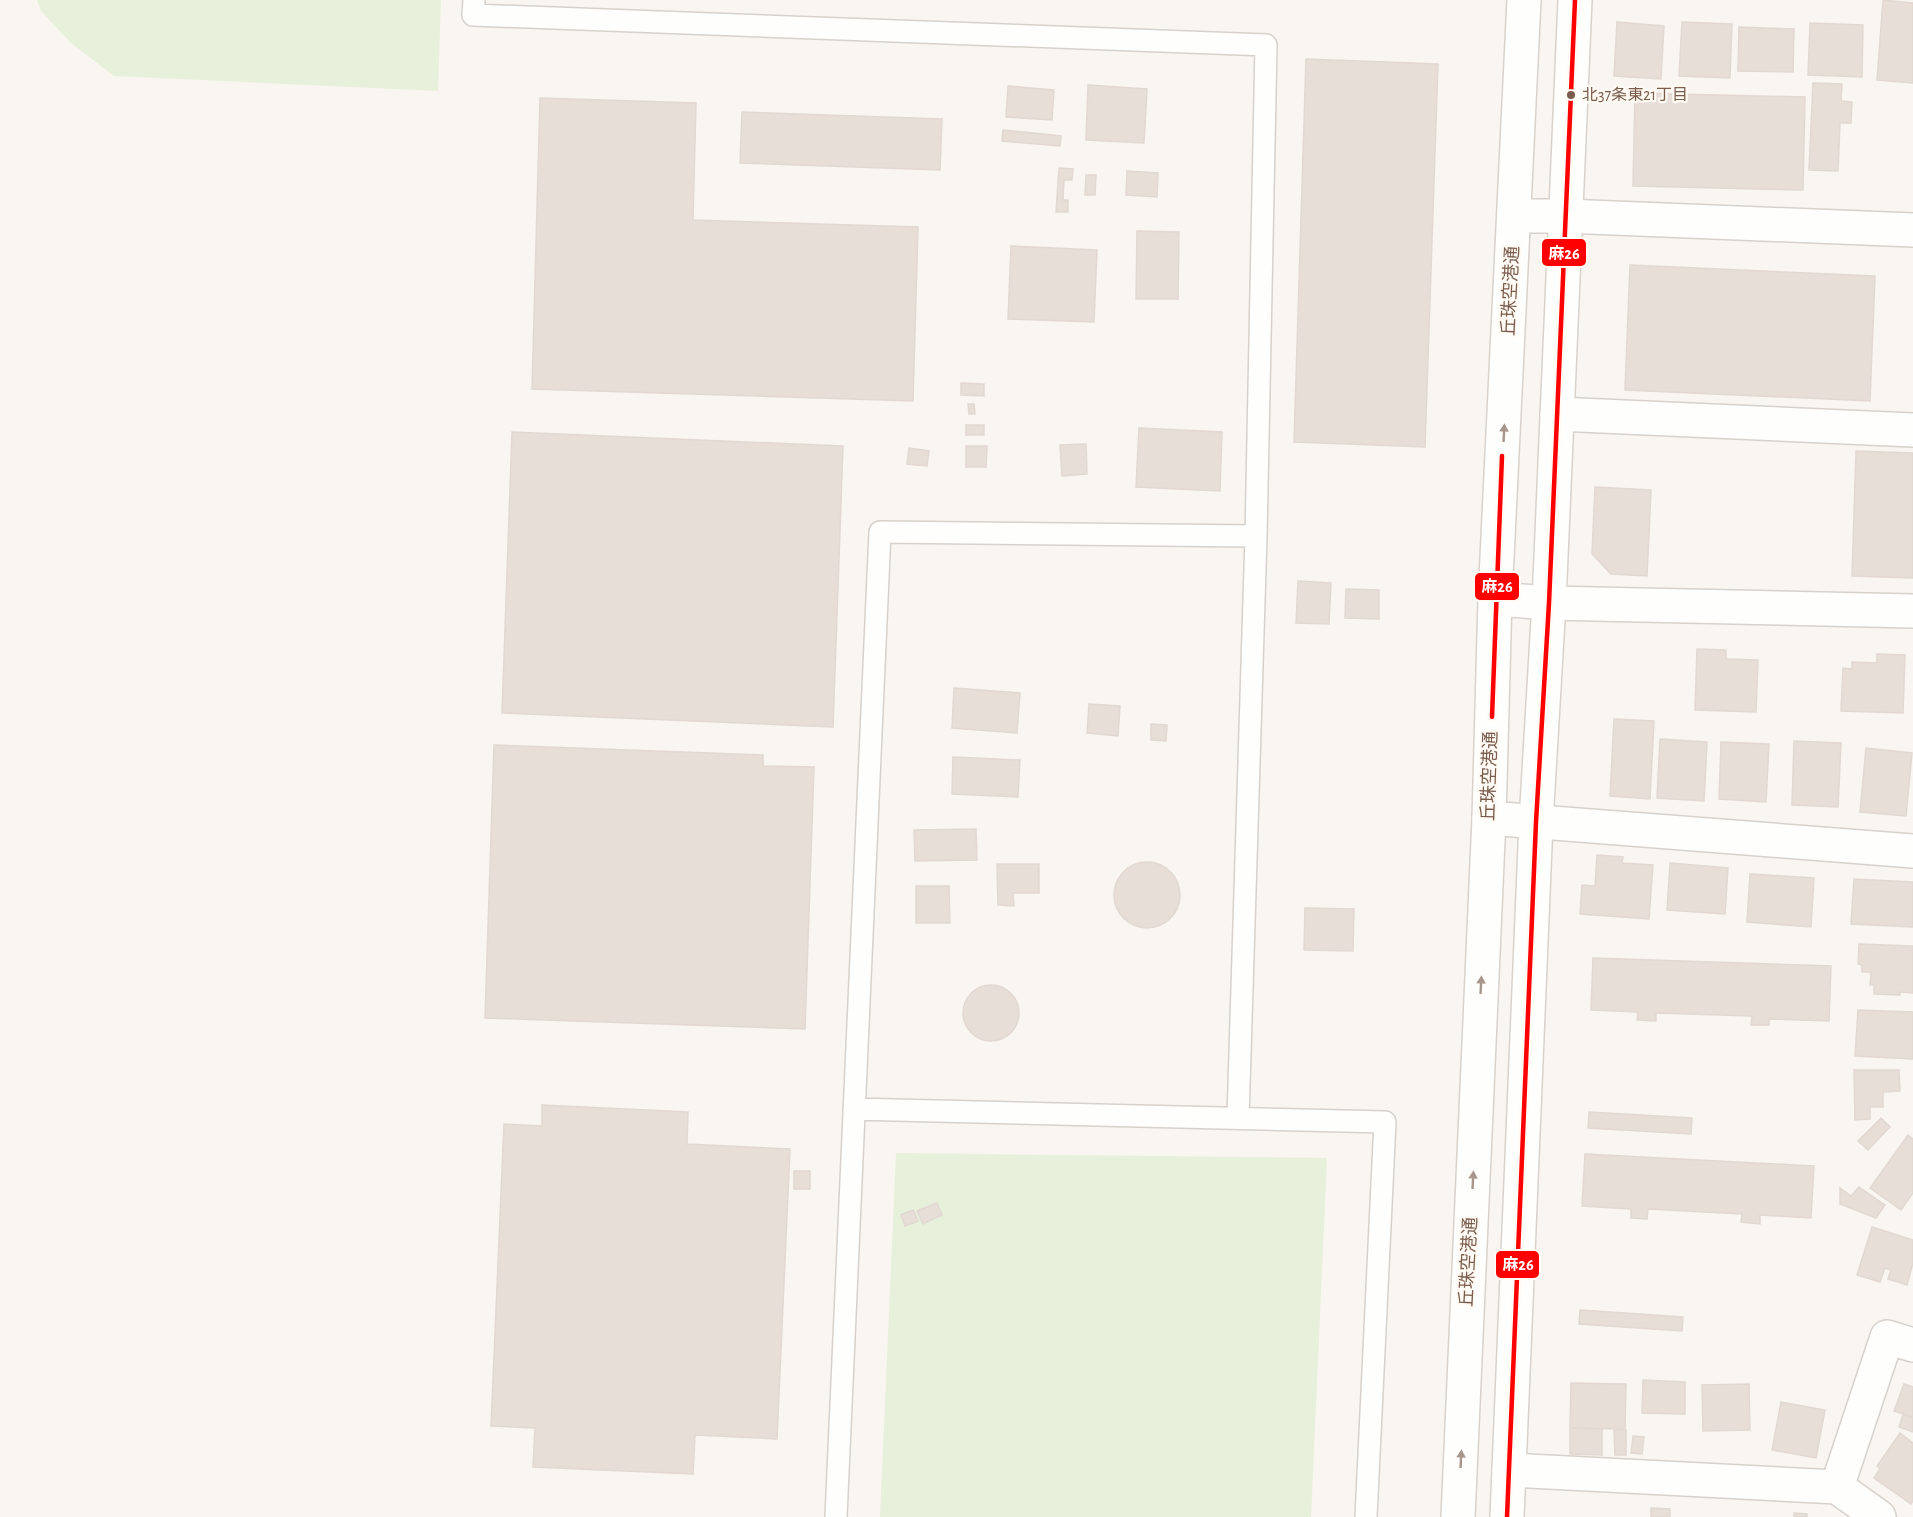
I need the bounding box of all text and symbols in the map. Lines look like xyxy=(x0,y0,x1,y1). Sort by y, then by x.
place label: 北37条東21丁目 xyxy=(1582,86,1688,103)
marker: 北37条東21丁目 xyxy=(1565,89,1577,101)
line badge: 麻26 xyxy=(1541,238,1587,267)
text: 麻26 xyxy=(1548,245,1580,262)
street label: 丘珠空港通 xyxy=(1499,246,1522,336)
one-way arrow xyxy=(1499,424,1508,443)
line badge: 麻26 xyxy=(1474,572,1520,601)
text: 麻26 xyxy=(1481,578,1513,595)
street label: 丘珠空港通 xyxy=(1478,731,1501,821)
one-way arrow xyxy=(1477,976,1486,995)
one-way arrow xyxy=(1468,1170,1477,1189)
street label: 丘珠空港通 xyxy=(1457,1217,1480,1307)
line badge: 麻26 xyxy=(1495,1250,1540,1279)
text: 麻26 xyxy=(1502,1256,1534,1273)
one-way arrow xyxy=(1456,1449,1465,1468)

